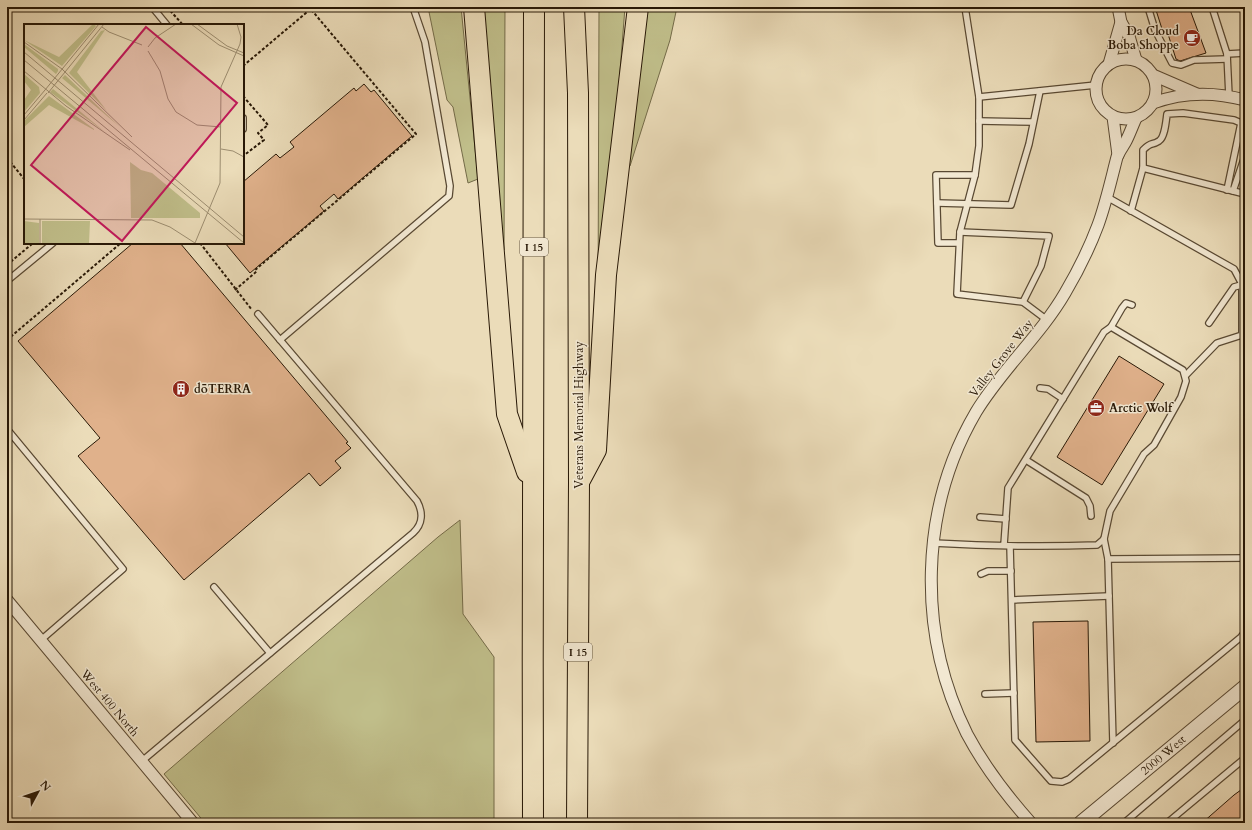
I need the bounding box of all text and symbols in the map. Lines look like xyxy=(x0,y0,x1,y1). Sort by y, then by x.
place label: Da Cloud Boba Shoppe xyxy=(1107,23,1179,53)
inset map xyxy=(24,24,244,244)
cafe icon: Da Cloud Boba Shoppe xyxy=(1182,28,1202,48)
road number: I 15 xyxy=(520,238,548,256)
street label: Valley Grove Way xyxy=(965,315,1037,400)
street label: Veterans Memorial Highway xyxy=(571,341,587,489)
building icon: dōTERRA xyxy=(171,379,191,399)
place label: dōTERRA xyxy=(194,381,251,397)
office icon: Arctic Wolf xyxy=(1086,398,1106,418)
place label: Arctic Wolf xyxy=(1109,400,1174,416)
road number: I 15 xyxy=(564,643,592,661)
street label: West 400 North xyxy=(77,665,143,740)
street label: 2000 West xyxy=(1137,731,1189,779)
north arrow xyxy=(18,772,58,812)
text: N xyxy=(36,777,54,795)

